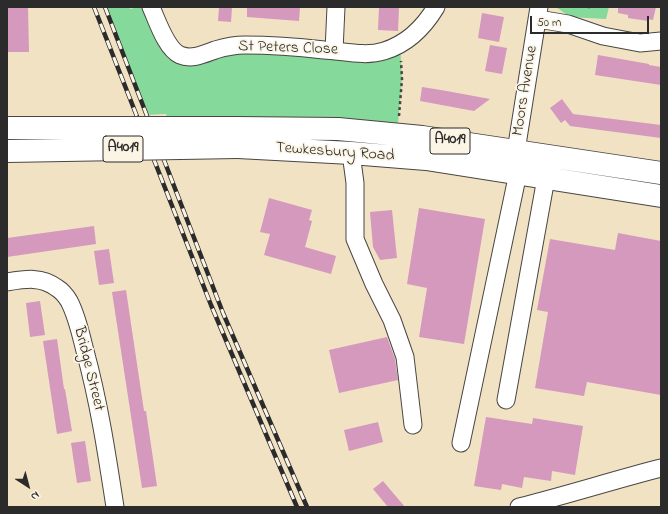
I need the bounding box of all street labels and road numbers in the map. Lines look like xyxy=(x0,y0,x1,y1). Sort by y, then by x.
street label: St Peters Close xyxy=(238,38,338,60)
street label: Moors Avenue xyxy=(509,44,543,138)
road number: A4019 xyxy=(430,128,470,154)
road number: A4019 xyxy=(103,136,143,162)
street label: Tewkesbury Road xyxy=(275,139,395,167)
street label: Bridge Street xyxy=(68,325,108,413)

